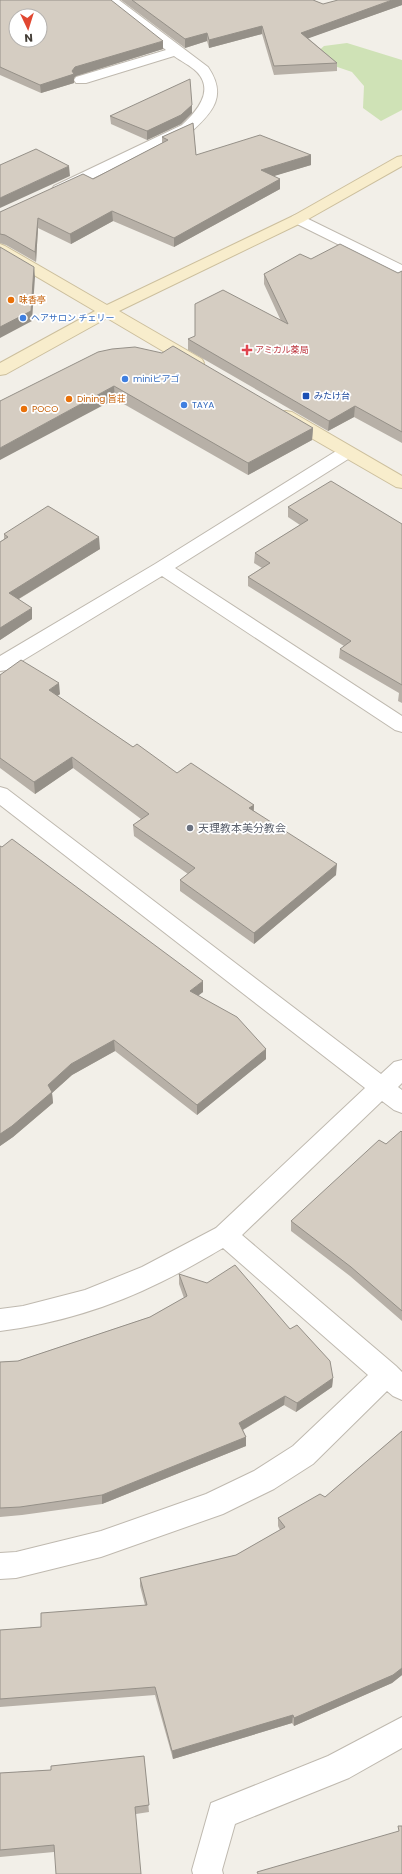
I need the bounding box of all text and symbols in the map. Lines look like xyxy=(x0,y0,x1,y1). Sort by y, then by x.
north arrow xyxy=(8,8,48,48)
text: N xyxy=(24,30,33,46)
place label: 味香亭 xyxy=(19,294,46,306)
marker: 味香亭 xyxy=(6,295,16,305)
place label: ヘアサロン チェリー xyxy=(31,312,114,324)
marker: ヘアサロン チェリー xyxy=(18,313,28,323)
place label: アミカル薬局 xyxy=(255,344,309,356)
marker: アミカル薬局 xyxy=(242,345,252,355)
place label: miniピアゴ xyxy=(133,373,179,385)
marker: miniピアゴ xyxy=(120,374,130,384)
place label: みたけ台 xyxy=(314,390,350,402)
marker: みたけ台 xyxy=(301,391,311,401)
place label: Dining 旨荘 xyxy=(77,393,126,405)
marker: Dining 旨荘 xyxy=(64,394,74,404)
place label: TAYA xyxy=(192,399,214,411)
marker: TAYA xyxy=(179,400,189,410)
place label: POCO xyxy=(32,403,58,415)
marker: POCO xyxy=(19,404,29,414)
place label: 天理教本美分教会 xyxy=(198,820,286,836)
marker: 天理教本美分教会 xyxy=(185,823,195,833)

